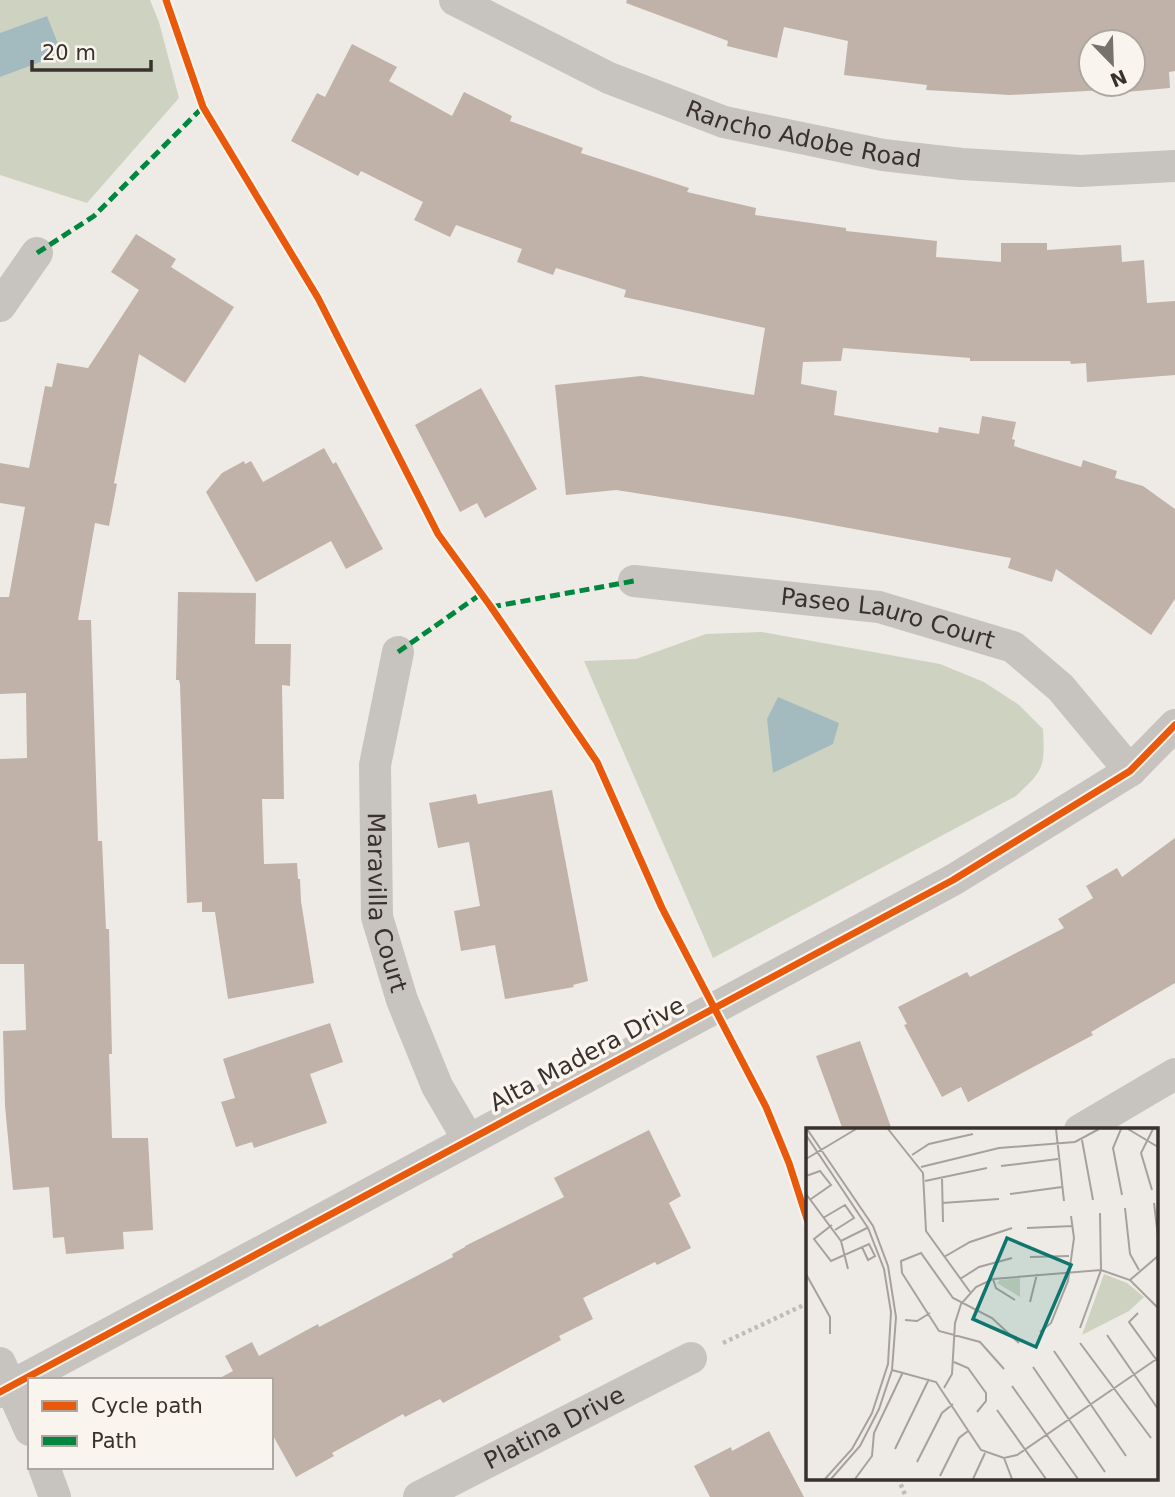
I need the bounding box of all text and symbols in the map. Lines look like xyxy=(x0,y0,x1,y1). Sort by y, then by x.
scale bar xyxy=(32,28,150,72)
north arrow xyxy=(1077,28,1147,98)
text: 20 m xyxy=(42,41,96,65)
text: N xyxy=(1107,65,1130,92)
street label: Rancho Adobe Road xyxy=(682,95,923,173)
street label: Paseo Lauro Court xyxy=(779,583,998,655)
street label: Maravilla Court xyxy=(362,812,413,996)
street label: Alta Madera Drive xyxy=(485,991,689,1117)
inset map xyxy=(806,1128,1158,1480)
legend xyxy=(28,1378,273,1469)
street label: Platina Drive xyxy=(480,1380,629,1475)
text: Cycle path xyxy=(91,1394,203,1418)
text: Path xyxy=(91,1429,137,1453)

